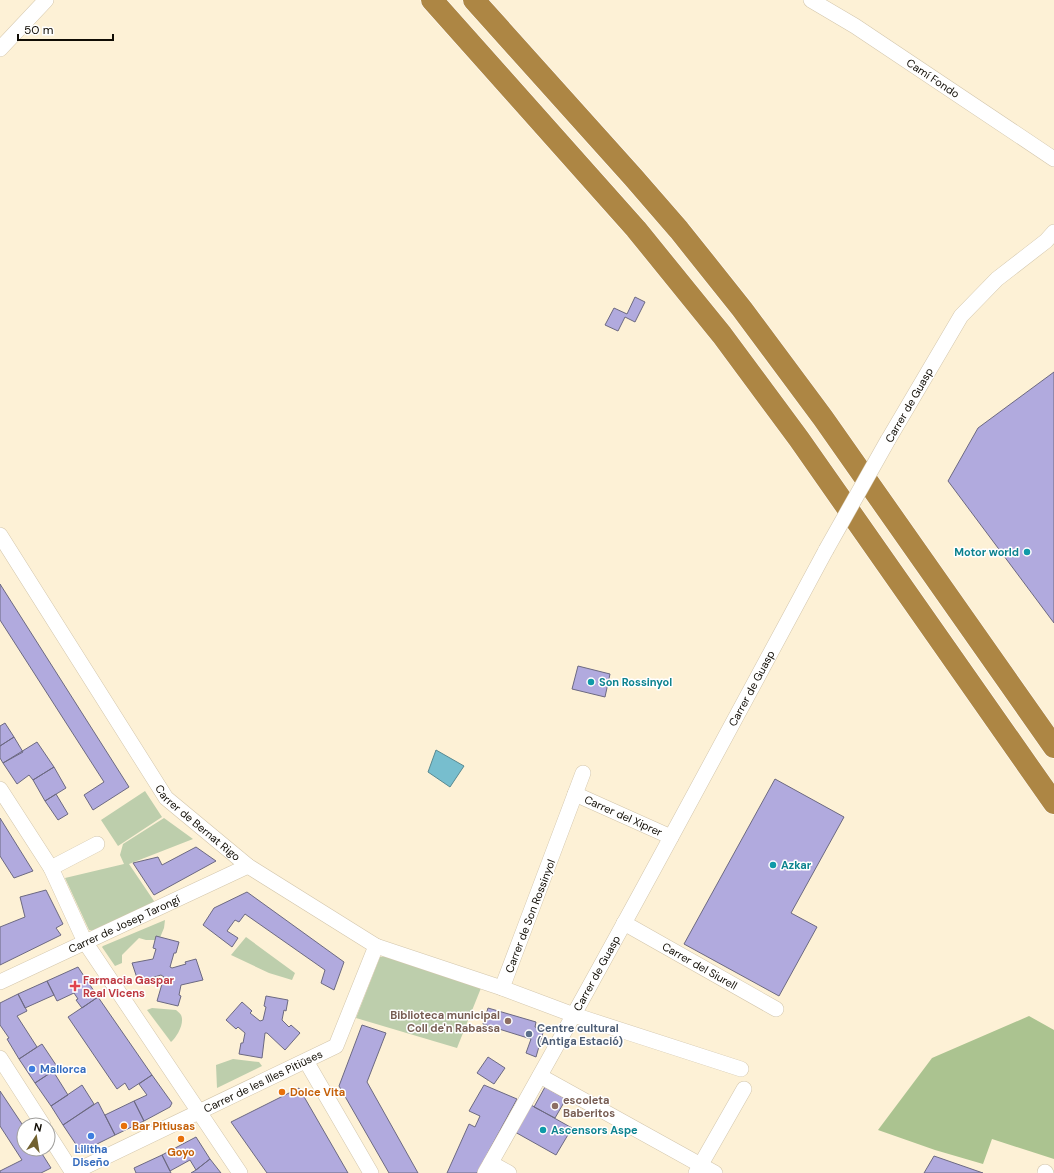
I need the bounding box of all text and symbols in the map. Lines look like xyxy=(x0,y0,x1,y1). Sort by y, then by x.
scale bar xyxy=(18,16,113,42)
text: 50 m xyxy=(24,22,53,38)
street label: Camí Fondo xyxy=(904,55,962,101)
street label: Carrer de Guasp xyxy=(882,365,936,445)
place label: Motor world xyxy=(954,545,1019,559)
marker: Motor world xyxy=(1022,547,1032,557)
street label: Carrer de Guasp xyxy=(725,648,778,729)
place label: Son Rossinyol xyxy=(599,675,672,689)
marker: Son Rossinyol xyxy=(586,677,596,687)
street label: Carrer de Bernat Rigo xyxy=(152,782,243,864)
street label: Carrer del Xiprer xyxy=(582,792,665,839)
street label: Carrer de Son Rossinyol xyxy=(502,857,558,975)
place label: Azkar xyxy=(781,858,812,872)
marker: Azkar xyxy=(768,860,778,870)
street label: Carrer de Josep Tarongí xyxy=(66,892,183,956)
street label: Carrer de Guasp xyxy=(570,933,623,1013)
street label: Carrer del Siurell xyxy=(660,939,740,993)
place label: Farmacia Gaspar Real Vicens xyxy=(83,973,175,1000)
marker: Farmacia Gaspar Real Vicens xyxy=(70,981,80,991)
place label: Biblioteca municipal Coll de'n Rabassa xyxy=(390,1008,500,1035)
marker: Biblioteca municipal Coll de'n Rabassa xyxy=(503,1016,513,1026)
place label: Centre cultural (Antiga Estació) xyxy=(537,1021,623,1048)
marker: Centre cultural (Antiga Estació) xyxy=(524,1029,534,1039)
street label: Carrer de les Illes Pitiüses xyxy=(201,1047,325,1116)
place label: Mallorca xyxy=(40,1062,86,1076)
marker: Mallorca xyxy=(27,1064,37,1074)
place label: Dolce Vita xyxy=(290,1085,345,1099)
marker: Dolce Vita xyxy=(277,1087,287,1097)
place label: escoleta Baberitos xyxy=(563,1093,615,1120)
marker: escoleta Baberitos xyxy=(550,1101,560,1111)
north arrow xyxy=(16,1117,56,1157)
place label: Bar Pitiusas xyxy=(132,1119,195,1133)
text: N xyxy=(33,1120,43,1135)
marker: Bar Pitiusas xyxy=(119,1121,129,1131)
place label: Ascensors Aspe xyxy=(551,1123,638,1137)
marker: Ascensors Aspe xyxy=(538,1125,548,1135)
marker: Lilitha Diseño xyxy=(86,1131,96,1141)
marker: Goyo xyxy=(176,1134,186,1144)
place label: Lilitha Diseño xyxy=(73,1142,110,1169)
place label: Goyo xyxy=(167,1145,195,1159)

